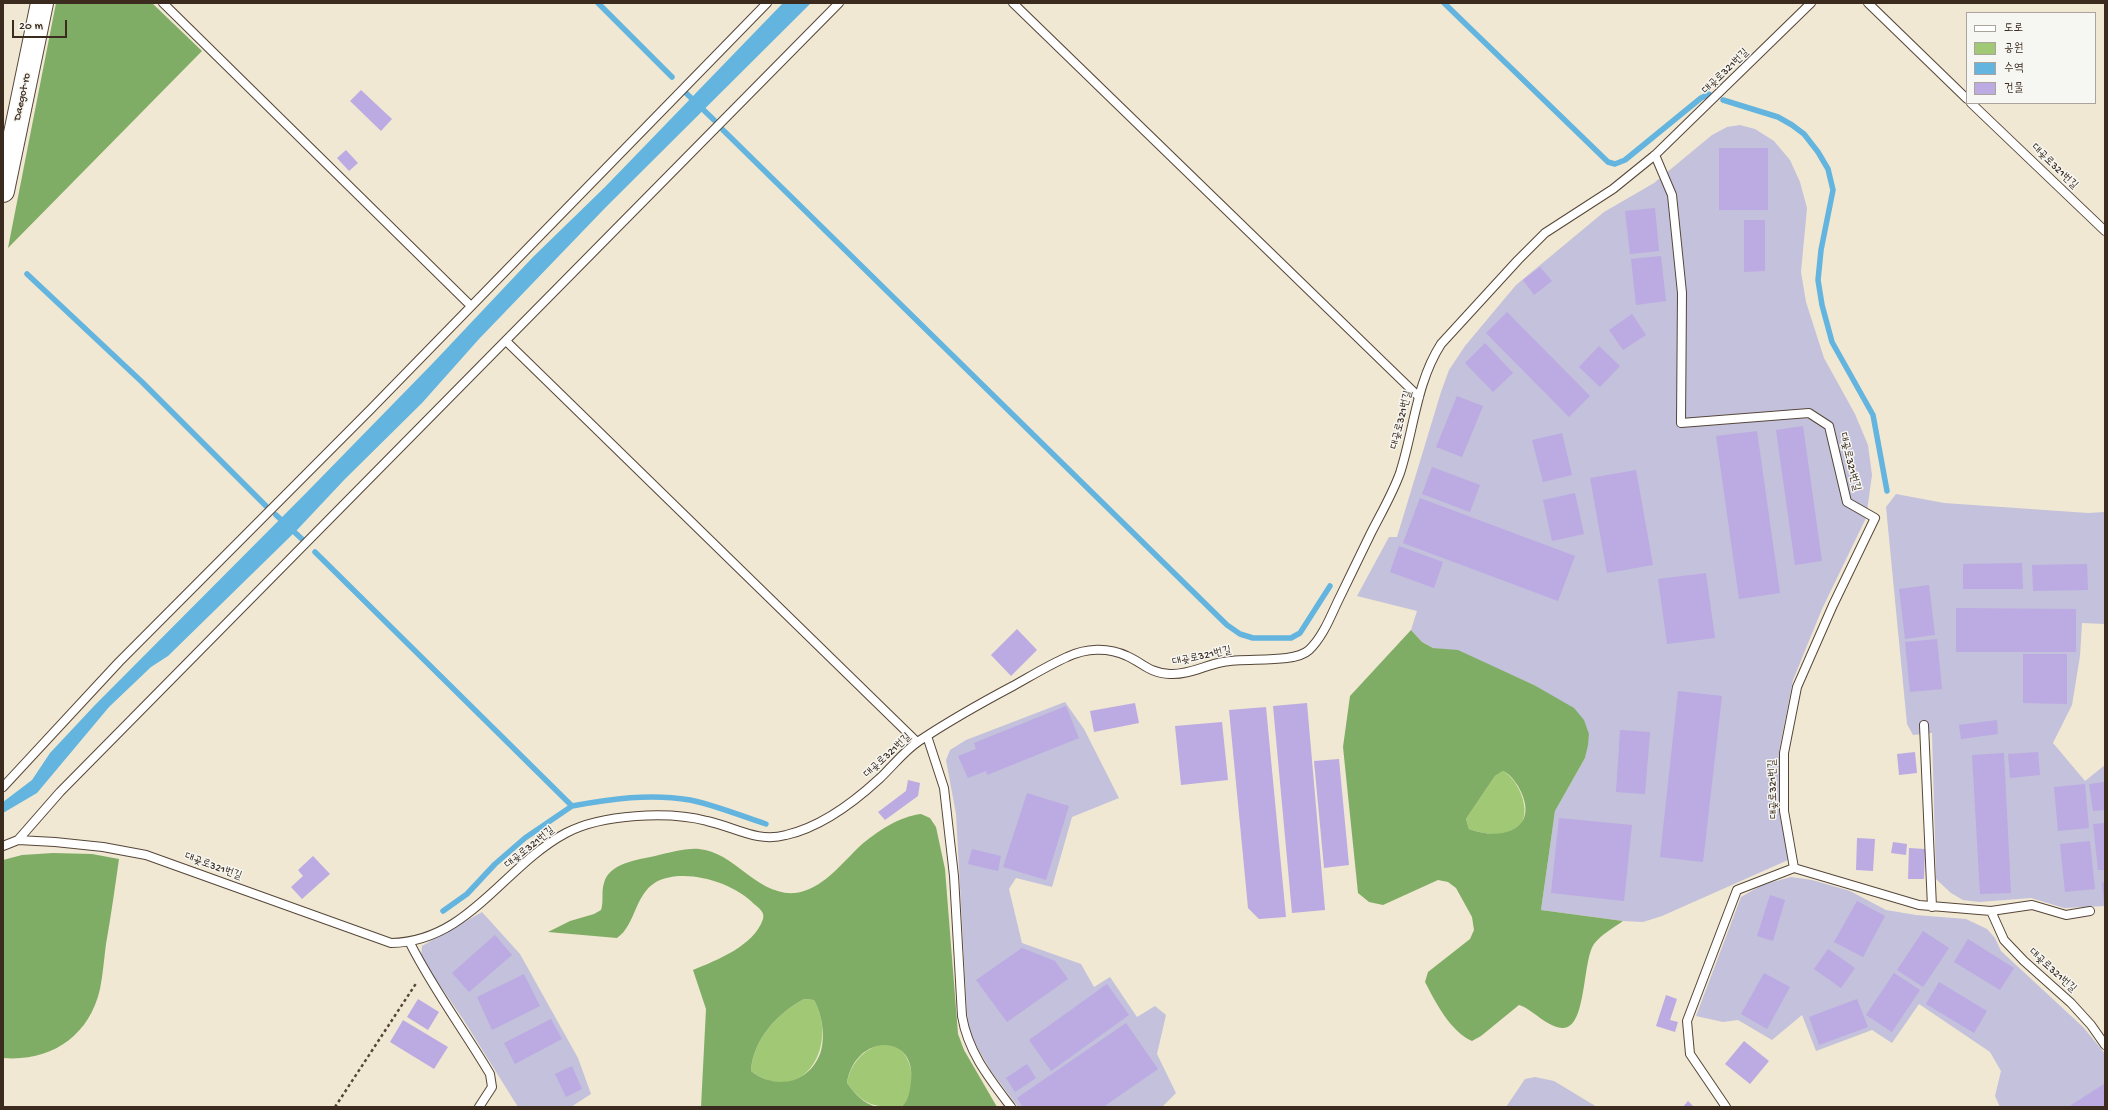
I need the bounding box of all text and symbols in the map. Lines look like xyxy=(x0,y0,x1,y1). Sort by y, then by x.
scale bar xyxy=(14,12,69,38)
legend xyxy=(1966,12,2096,104)
text: 20 m xyxy=(19,20,43,34)
text: 도로 xyxy=(2004,22,2023,36)
text: 공원 xyxy=(2004,42,2023,56)
street label: 대곶로321번길 xyxy=(1700,46,1752,98)
text: 수역 xyxy=(2004,62,2023,76)
street label: Daegot-ro xyxy=(12,72,34,122)
text: 건물 xyxy=(2004,82,2023,96)
street label: 대곶로321번길 xyxy=(2028,141,2080,193)
street label: 대곶로321번길 xyxy=(1388,389,1416,451)
street label: 대곶로321번길 xyxy=(1835,431,1863,493)
street label: 대곶로321번길 xyxy=(1171,644,1233,670)
street label: 대곶로321번길 xyxy=(862,731,914,781)
street label: 대곶로321번길 xyxy=(1766,759,1782,819)
street label: 대곶로321번길 xyxy=(503,824,557,872)
street label: 대곶로321번길 xyxy=(183,851,243,883)
street label: 대곶로321번길 xyxy=(2025,946,2079,996)

